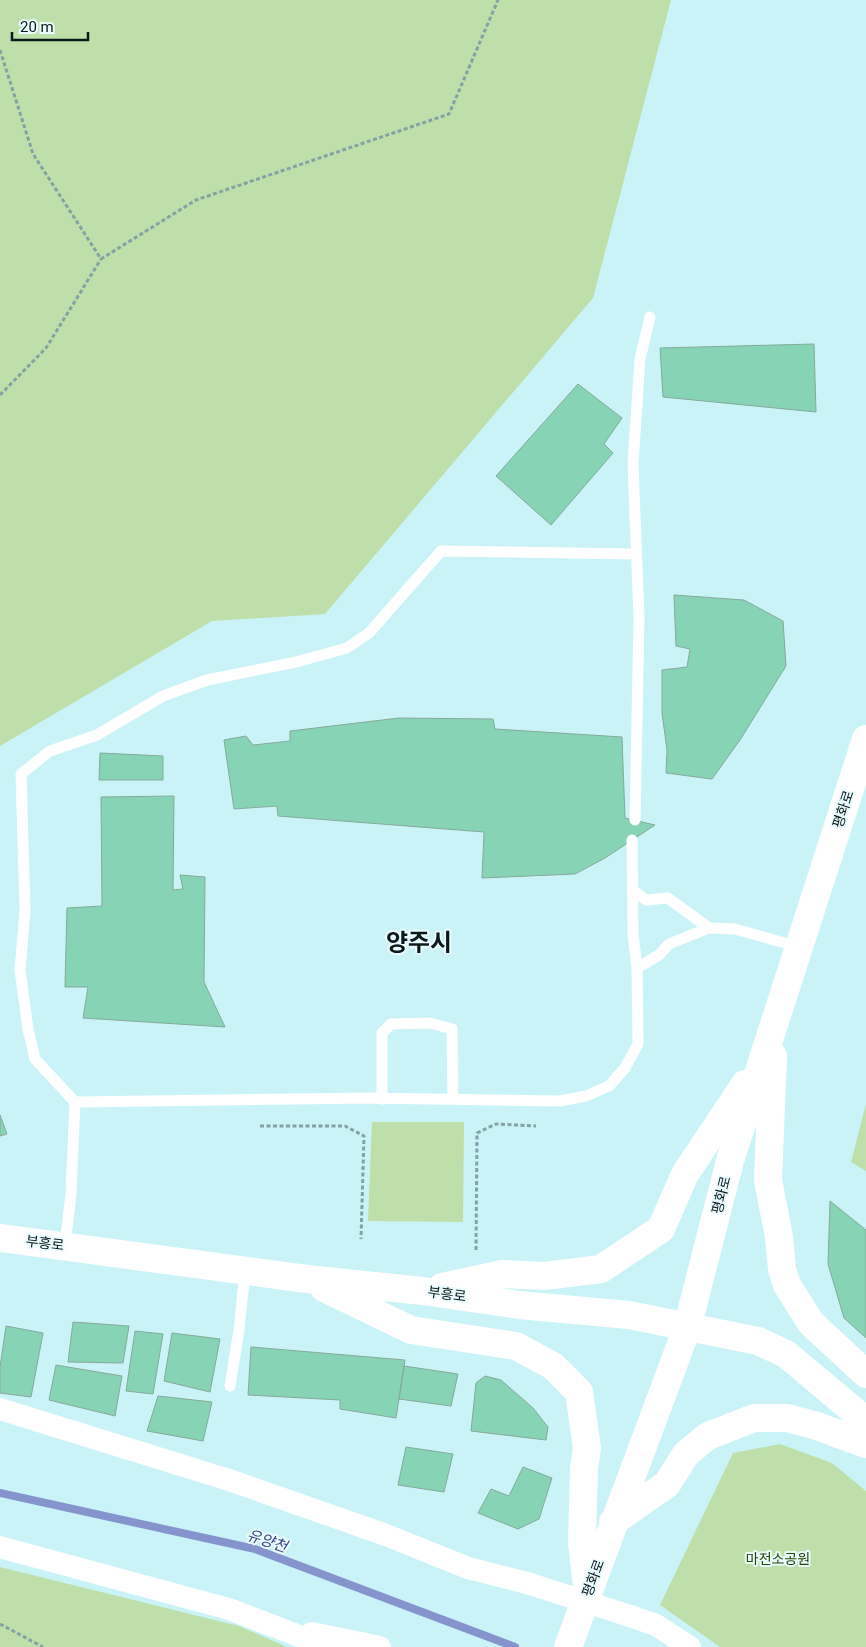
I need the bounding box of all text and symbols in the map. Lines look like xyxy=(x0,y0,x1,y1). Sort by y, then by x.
scale bar xyxy=(12,10,89,42)
text: 20 m xyxy=(20,18,54,36)
street label: 평화로 xyxy=(829,788,857,830)
district label: 양주시 xyxy=(386,929,452,957)
street label: 평화로 xyxy=(709,1174,733,1216)
street label: 부흥로 xyxy=(25,1233,65,1253)
street label: 부흥로 xyxy=(427,1283,467,1305)
water label: 유양천 xyxy=(245,1526,292,1557)
park label: 마전소공원 xyxy=(746,1551,810,1567)
street label: 평화로 xyxy=(579,1557,607,1599)

